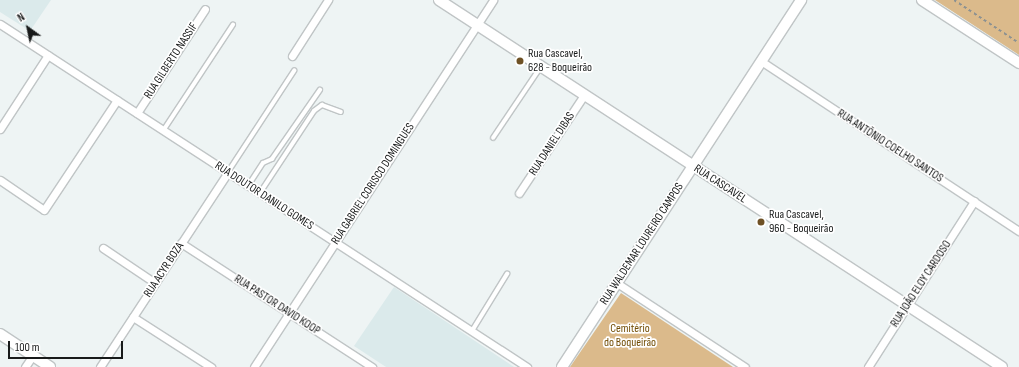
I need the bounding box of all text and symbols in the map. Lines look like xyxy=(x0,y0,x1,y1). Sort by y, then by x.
north arrow xyxy=(8,8,48,48)
text: N xyxy=(15,10,27,25)
street label: RUA GILBERTO NASSIF xyxy=(141,20,201,102)
place label: Rua Cascavel, 628 - Boqueirão xyxy=(528,47,592,75)
marker: Rua Cascavel, 628 - Boqueirão xyxy=(515,56,525,66)
street label: RUA ANTÔNIO COELHO SANTOS xyxy=(834,106,946,186)
street label: RUA DANIEL DIBAS xyxy=(526,109,578,179)
street label: RUA GABRIEL CORISCO DOMINGUES xyxy=(328,121,418,247)
street label: RUA DOUTOR DANILO GOMES xyxy=(212,159,316,233)
street label: RUA CASCAVEL xyxy=(691,162,749,206)
street label: RUA WALDEMAR LOUREIRO CAMPOS xyxy=(597,180,687,308)
place label: Rua Cascavel, 960 - Boqueirão xyxy=(769,208,833,236)
marker: Rua Cascavel, 960 - Boqueirão xyxy=(756,217,766,227)
street label: RUA JOÃO ELOY CARDOSO xyxy=(888,238,954,330)
street label: RUA ACYR BOZA xyxy=(141,240,187,300)
street label: RUA PASTOR DAVID KOOP xyxy=(231,272,323,338)
park label: Cemitério do Boqueirão xyxy=(604,322,656,350)
scale bar xyxy=(10,333,125,359)
text: 100 m xyxy=(15,340,40,355)

